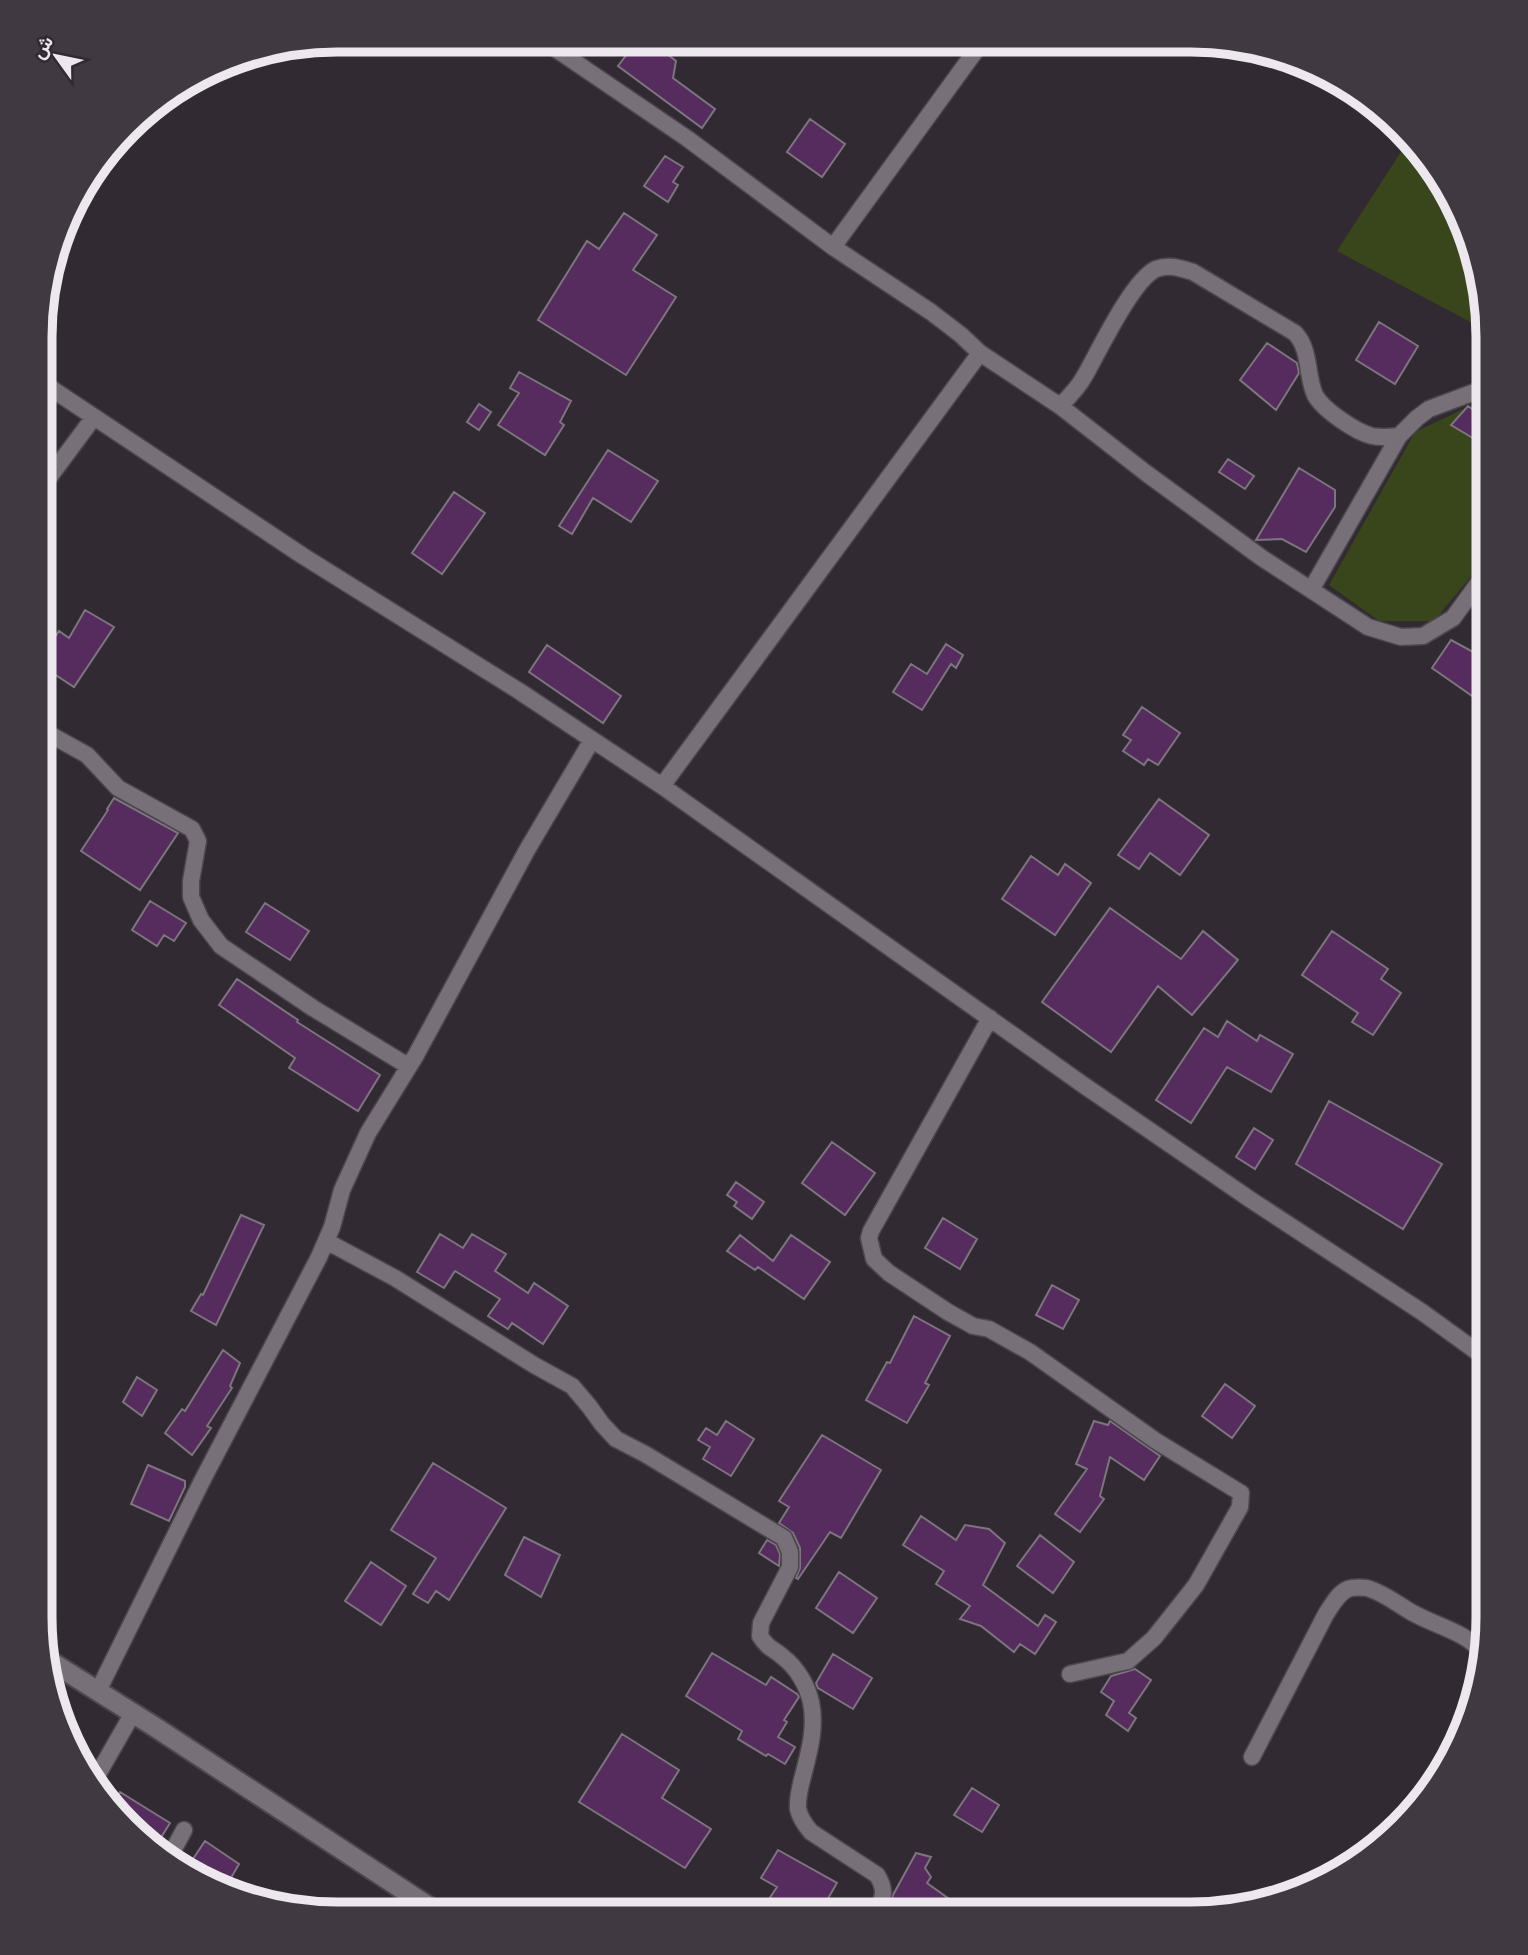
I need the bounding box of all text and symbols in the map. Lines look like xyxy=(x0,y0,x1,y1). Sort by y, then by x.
north arrow xyxy=(21,21,91,91)
text: ش xyxy=(27,32,60,64)

